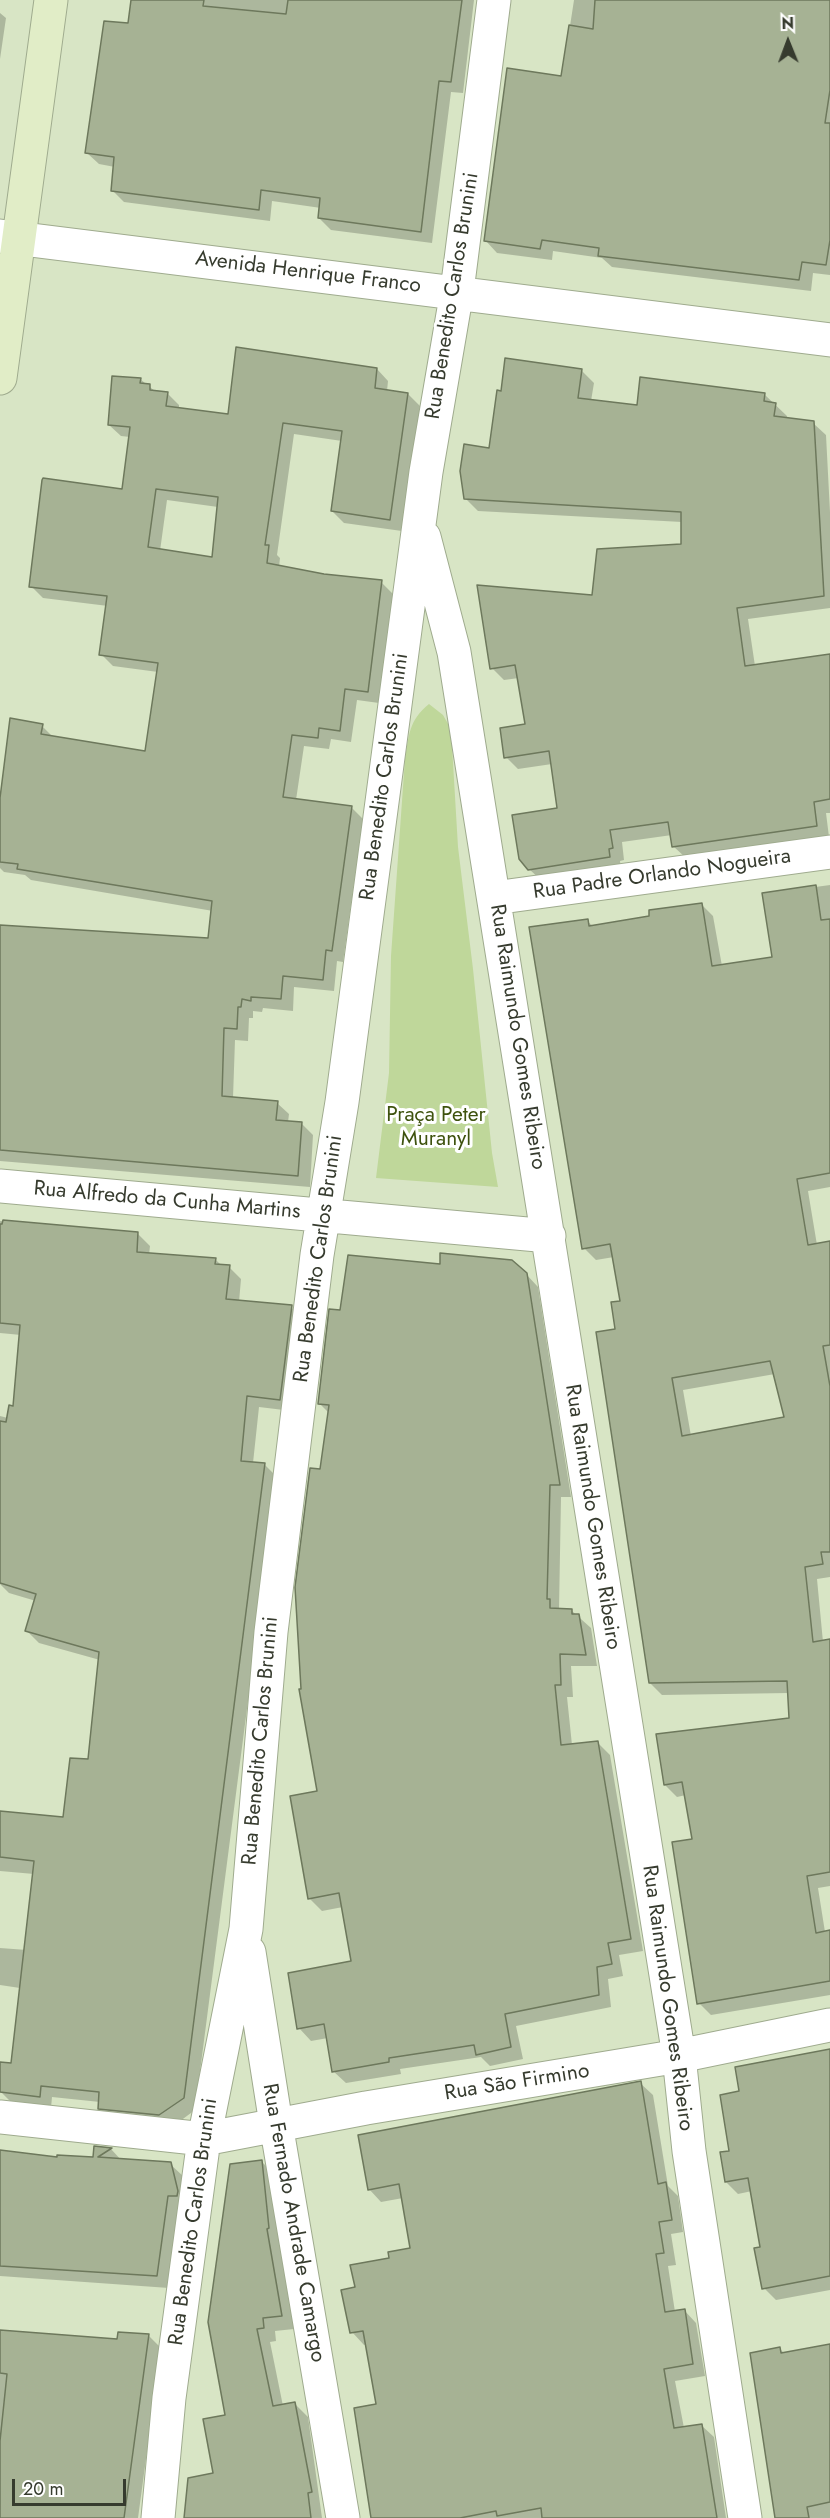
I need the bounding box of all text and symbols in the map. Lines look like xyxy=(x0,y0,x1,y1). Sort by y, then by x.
north arrow xyxy=(758,12,818,72)
text: N xyxy=(781,12,794,35)
street label: Rua Benedito Carlos Brunini xyxy=(421,171,485,421)
street label: Avenida Henrique Franco xyxy=(194,247,422,299)
street label: Rua Benedito Carlos Brunini xyxy=(355,652,415,902)
street label: Rua Padre Orlando Nogueira xyxy=(532,844,792,906)
street label: Rua Raimundo Gomes Ribeiro xyxy=(484,903,550,1171)
park label: Praça Peter Muranyl xyxy=(386,1103,486,1153)
street label: Rua Benedito Carlos Brunini xyxy=(289,1134,349,1384)
street label: Rua Alfredo da Cunha Martins xyxy=(32,1177,302,1225)
street label: Rua Raimundo Gomes Ribeiro xyxy=(559,1383,625,1651)
street label: Rua Benedito Carlos Brunini xyxy=(238,1616,284,1866)
street label: Rua Raimundo Gomes Ribeiro xyxy=(636,1863,698,2133)
street label: Rua São Firmino xyxy=(443,2059,591,2107)
street label: Rua Fernado Andrade Camargo xyxy=(256,2082,330,2364)
street label: Rua Benedito Carlos Brunini xyxy=(164,2097,224,2347)
scale bar xyxy=(15,2467,129,2505)
text: 20 m xyxy=(23,2476,63,2502)

